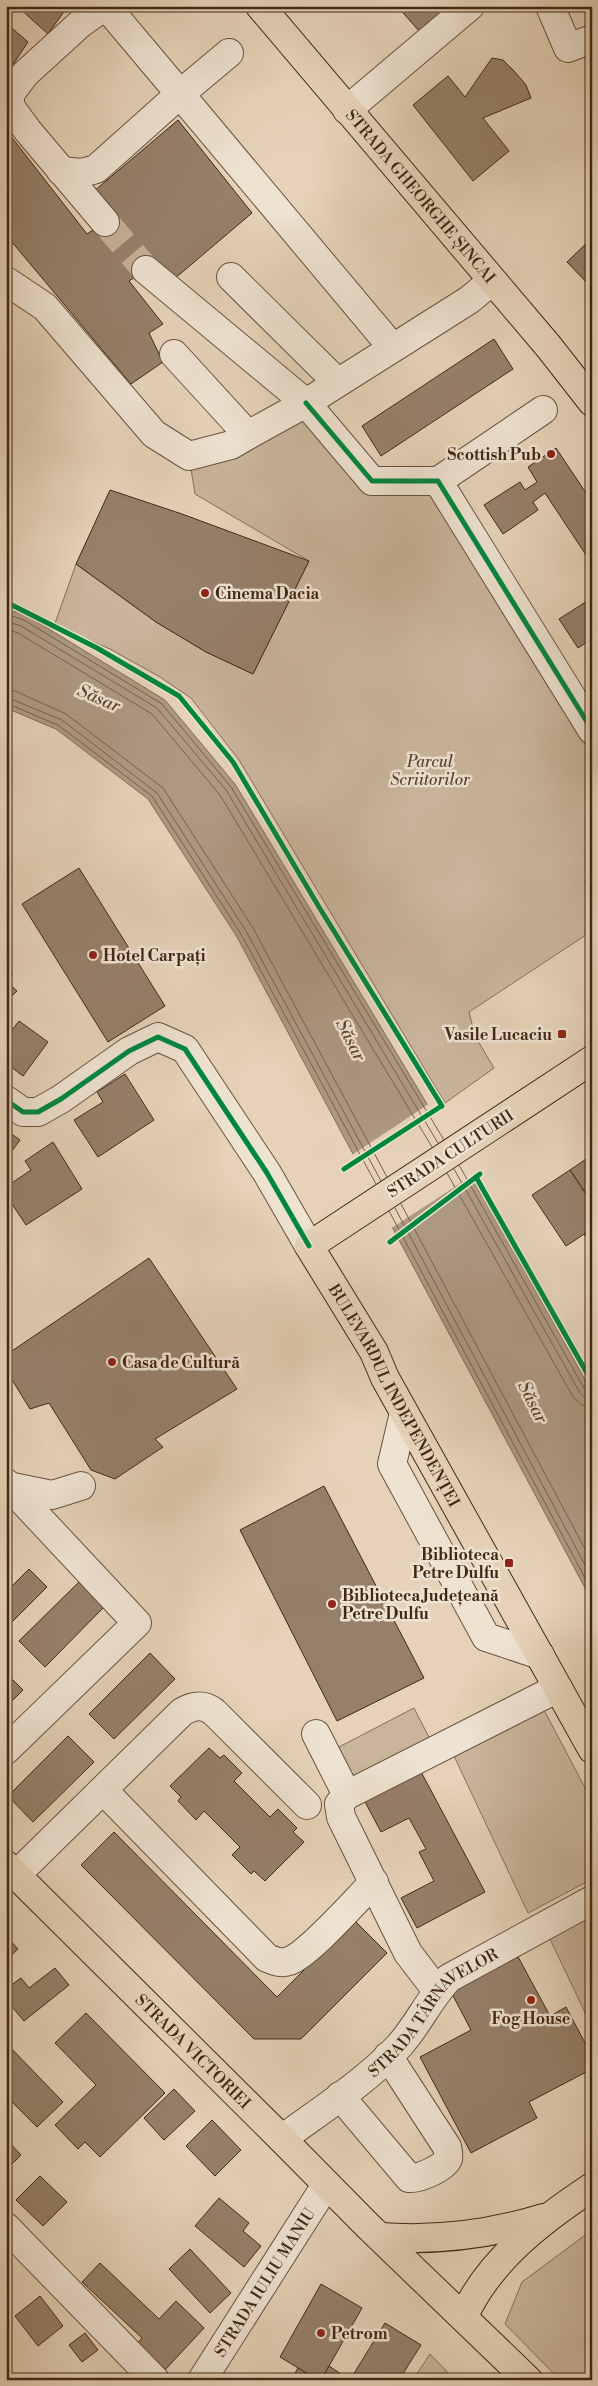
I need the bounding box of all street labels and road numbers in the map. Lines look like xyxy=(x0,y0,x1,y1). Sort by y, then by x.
street label: STRADA GHEORGHE ȘINCAI xyxy=(341,106,499,288)
street label: STRADA CULTURII xyxy=(384,1105,518,1202)
street label: BULEVARDUL INDEPENDENȚEI xyxy=(323,1280,464,1511)
street label: STRADA TÂRNAVELOR xyxy=(364,1944,503,2082)
street label: STRADA VICTORIEI xyxy=(131,1990,255,2113)
street label: STRADA IULIU MANIU xyxy=(210,2204,320,2361)

